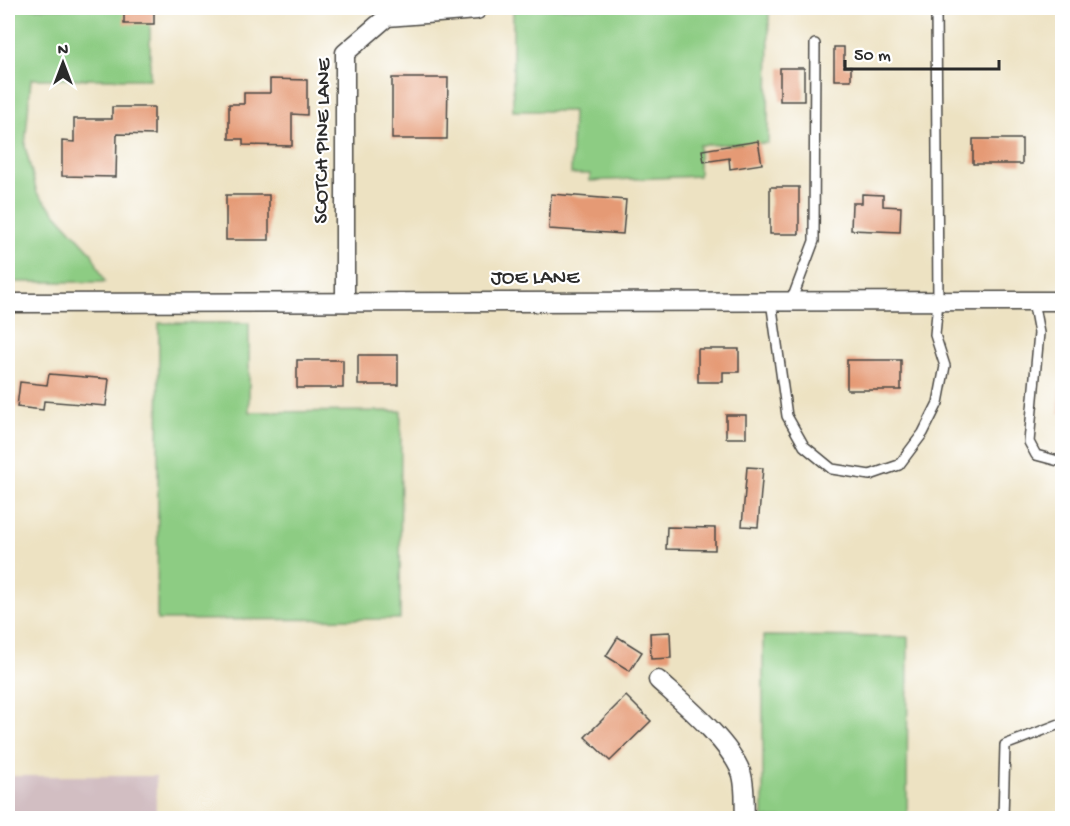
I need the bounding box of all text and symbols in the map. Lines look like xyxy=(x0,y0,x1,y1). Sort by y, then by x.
north arrow xyxy=(33,33,93,93)
scale bar xyxy=(845,33,1000,71)
text: N xyxy=(58,42,69,61)
text: 50 m xyxy=(854,46,891,67)
street label: SCOTCH PINE LANE xyxy=(310,57,338,224)
street label: JOE LANE xyxy=(491,267,580,292)

